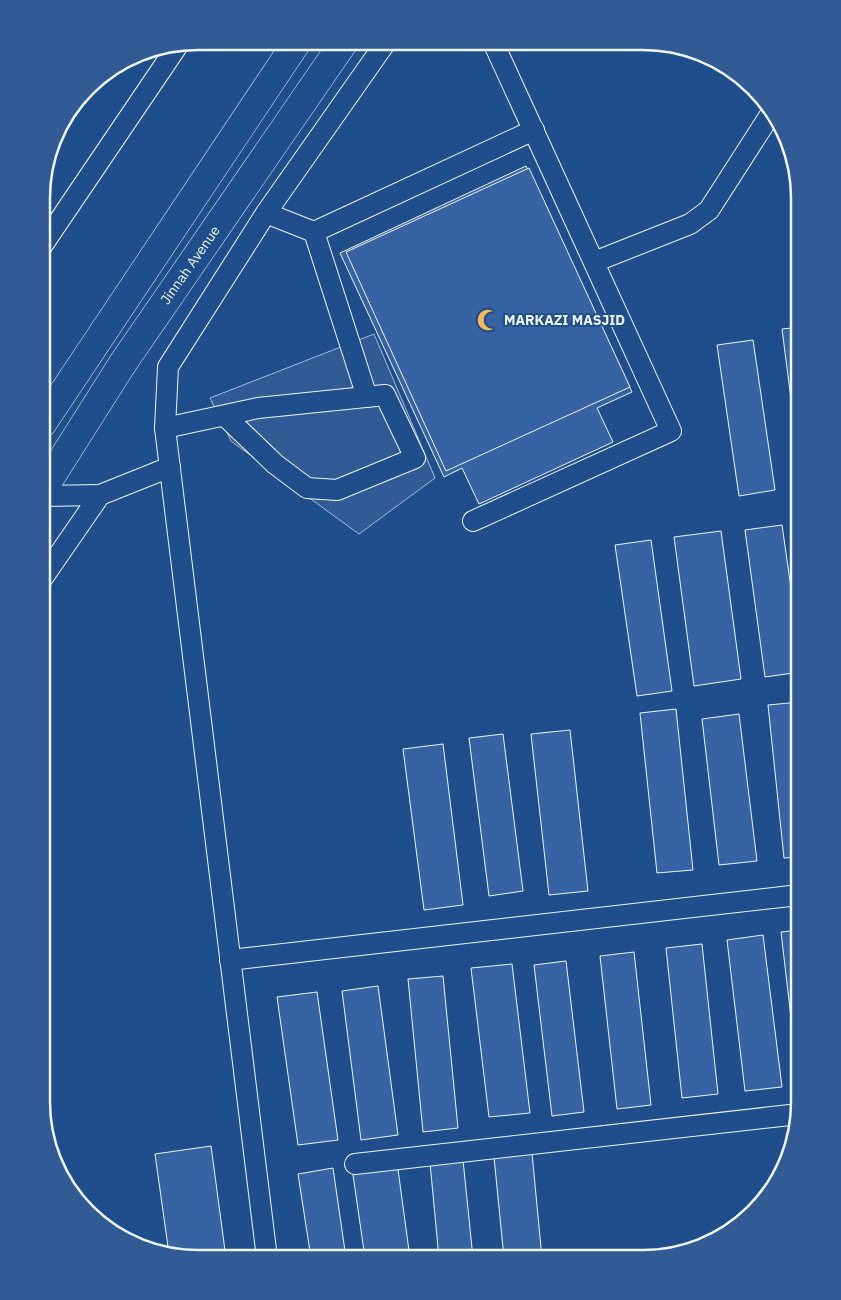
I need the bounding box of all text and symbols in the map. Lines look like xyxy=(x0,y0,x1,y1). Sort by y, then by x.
street label: Jinnah Avenue xyxy=(156,222,224,308)
mosque icon: MARKAZI MASJID xyxy=(475,307,501,333)
place label: MARKAZI MASJID xyxy=(504,311,625,329)

